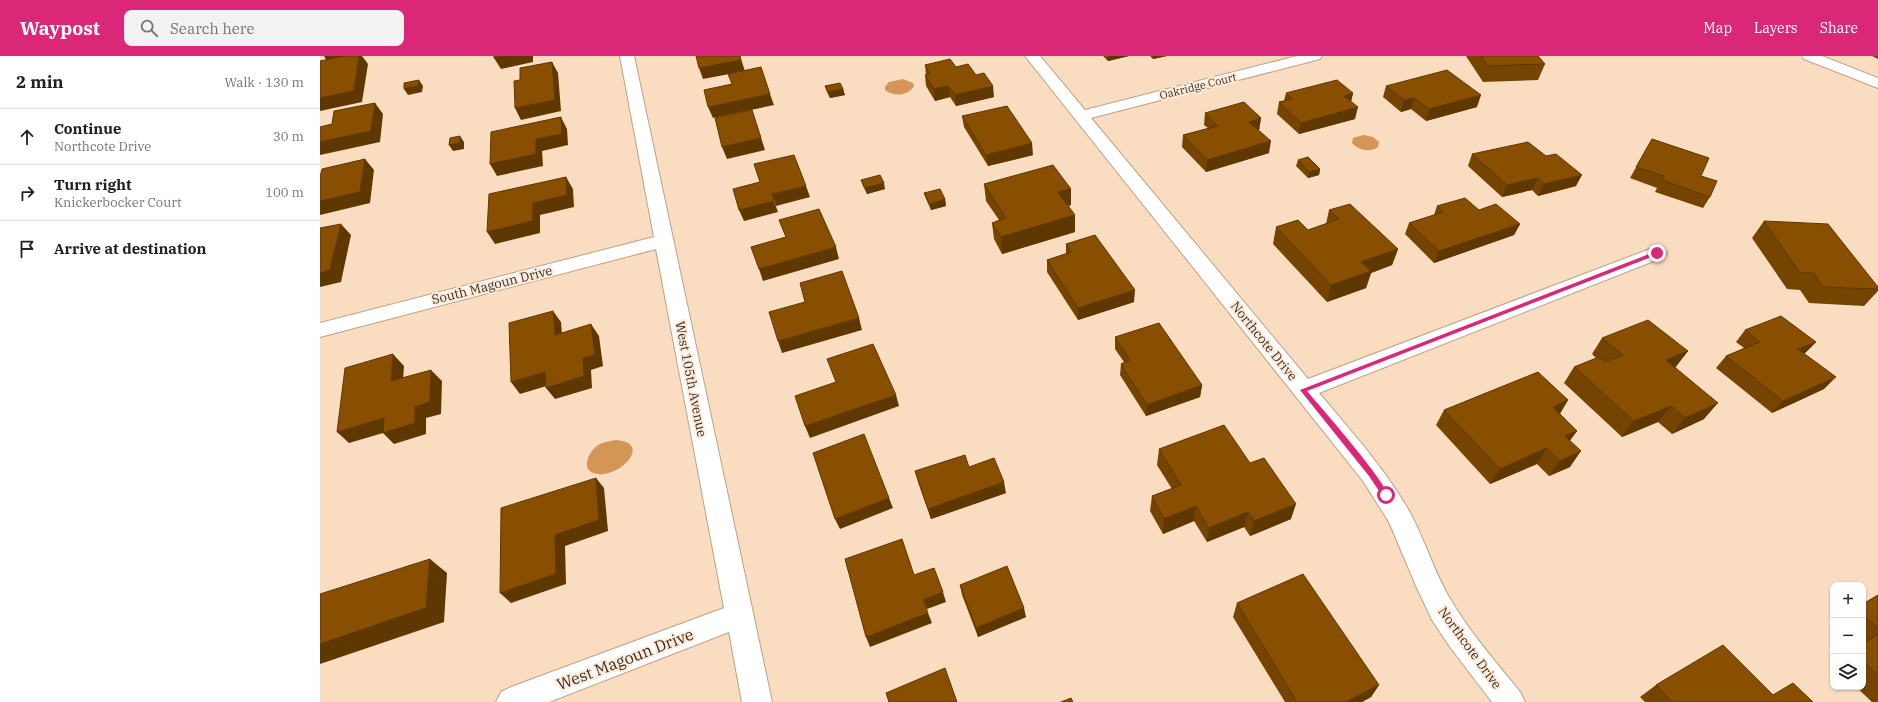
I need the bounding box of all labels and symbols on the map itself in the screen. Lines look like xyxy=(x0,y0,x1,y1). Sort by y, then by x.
street label: Oakridge Court xyxy=(1158,70,1238,102)
route end xyxy=(1648,244,1666,262)
street label: South Magoun Drive xyxy=(430,262,554,308)
street label: Northcote Drive xyxy=(1227,298,1301,384)
street label: West 105th Avenue xyxy=(671,320,711,438)
route start xyxy=(1377,486,1395,504)
street label: Northcote Drive xyxy=(1435,604,1505,692)
street label: West Magoun Drive xyxy=(554,624,696,694)

